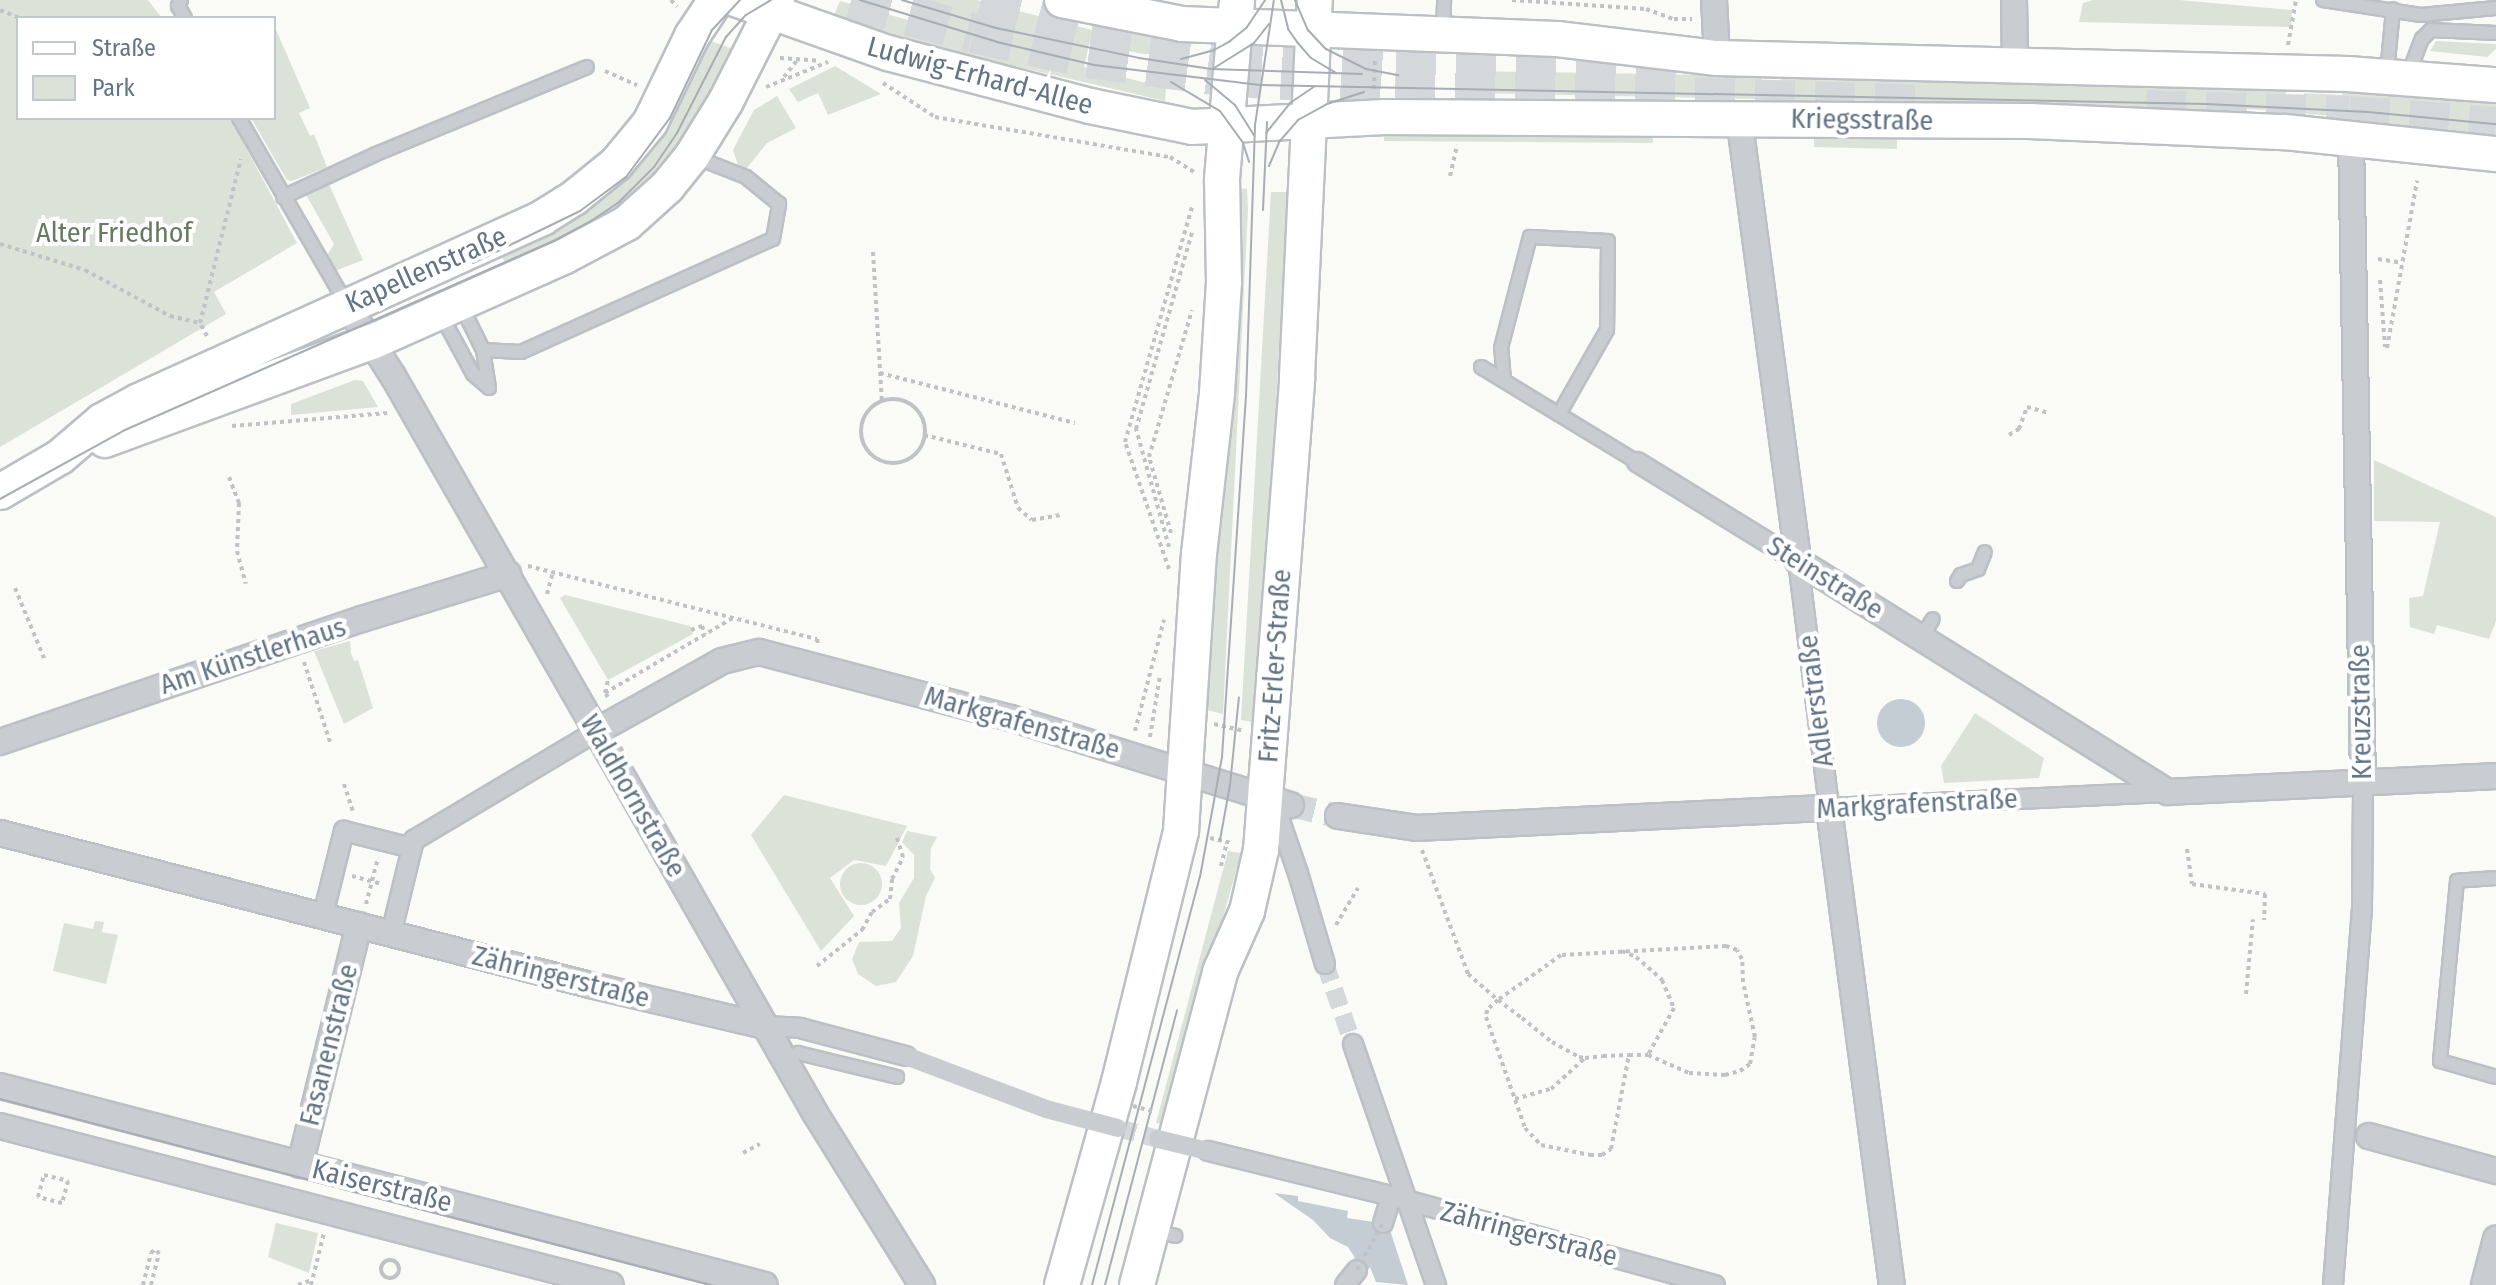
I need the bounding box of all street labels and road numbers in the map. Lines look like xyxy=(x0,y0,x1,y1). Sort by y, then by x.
street label: Ludwig-Erhard-Allee xyxy=(863,30,1097,122)
street label: Kriegsstraße xyxy=(1790,102,1934,138)
street label: Kapellenstraße xyxy=(340,220,512,320)
street label: Steinstraße xyxy=(1761,529,1889,627)
street label: Fritz-Erler-Straße xyxy=(1251,568,1299,764)
street label: Am Künstlerhaus xyxy=(156,610,350,702)
street label: Adlerstraße xyxy=(1791,633,1841,769)
street label: Kreuzstraße xyxy=(2343,644,2379,780)
street label: Markgrafenstraße xyxy=(921,679,1123,767)
street label: Waldhornstraße xyxy=(573,709,693,883)
street label: Markgrafenstraße xyxy=(1816,782,2018,826)
street label: Zähringerstraße xyxy=(469,939,653,1015)
street label: Fasanenstraße xyxy=(293,961,365,1129)
street label: Kaiserstraße xyxy=(309,1152,455,1220)
street label: Zähringerstraße xyxy=(1437,1194,1621,1274)

